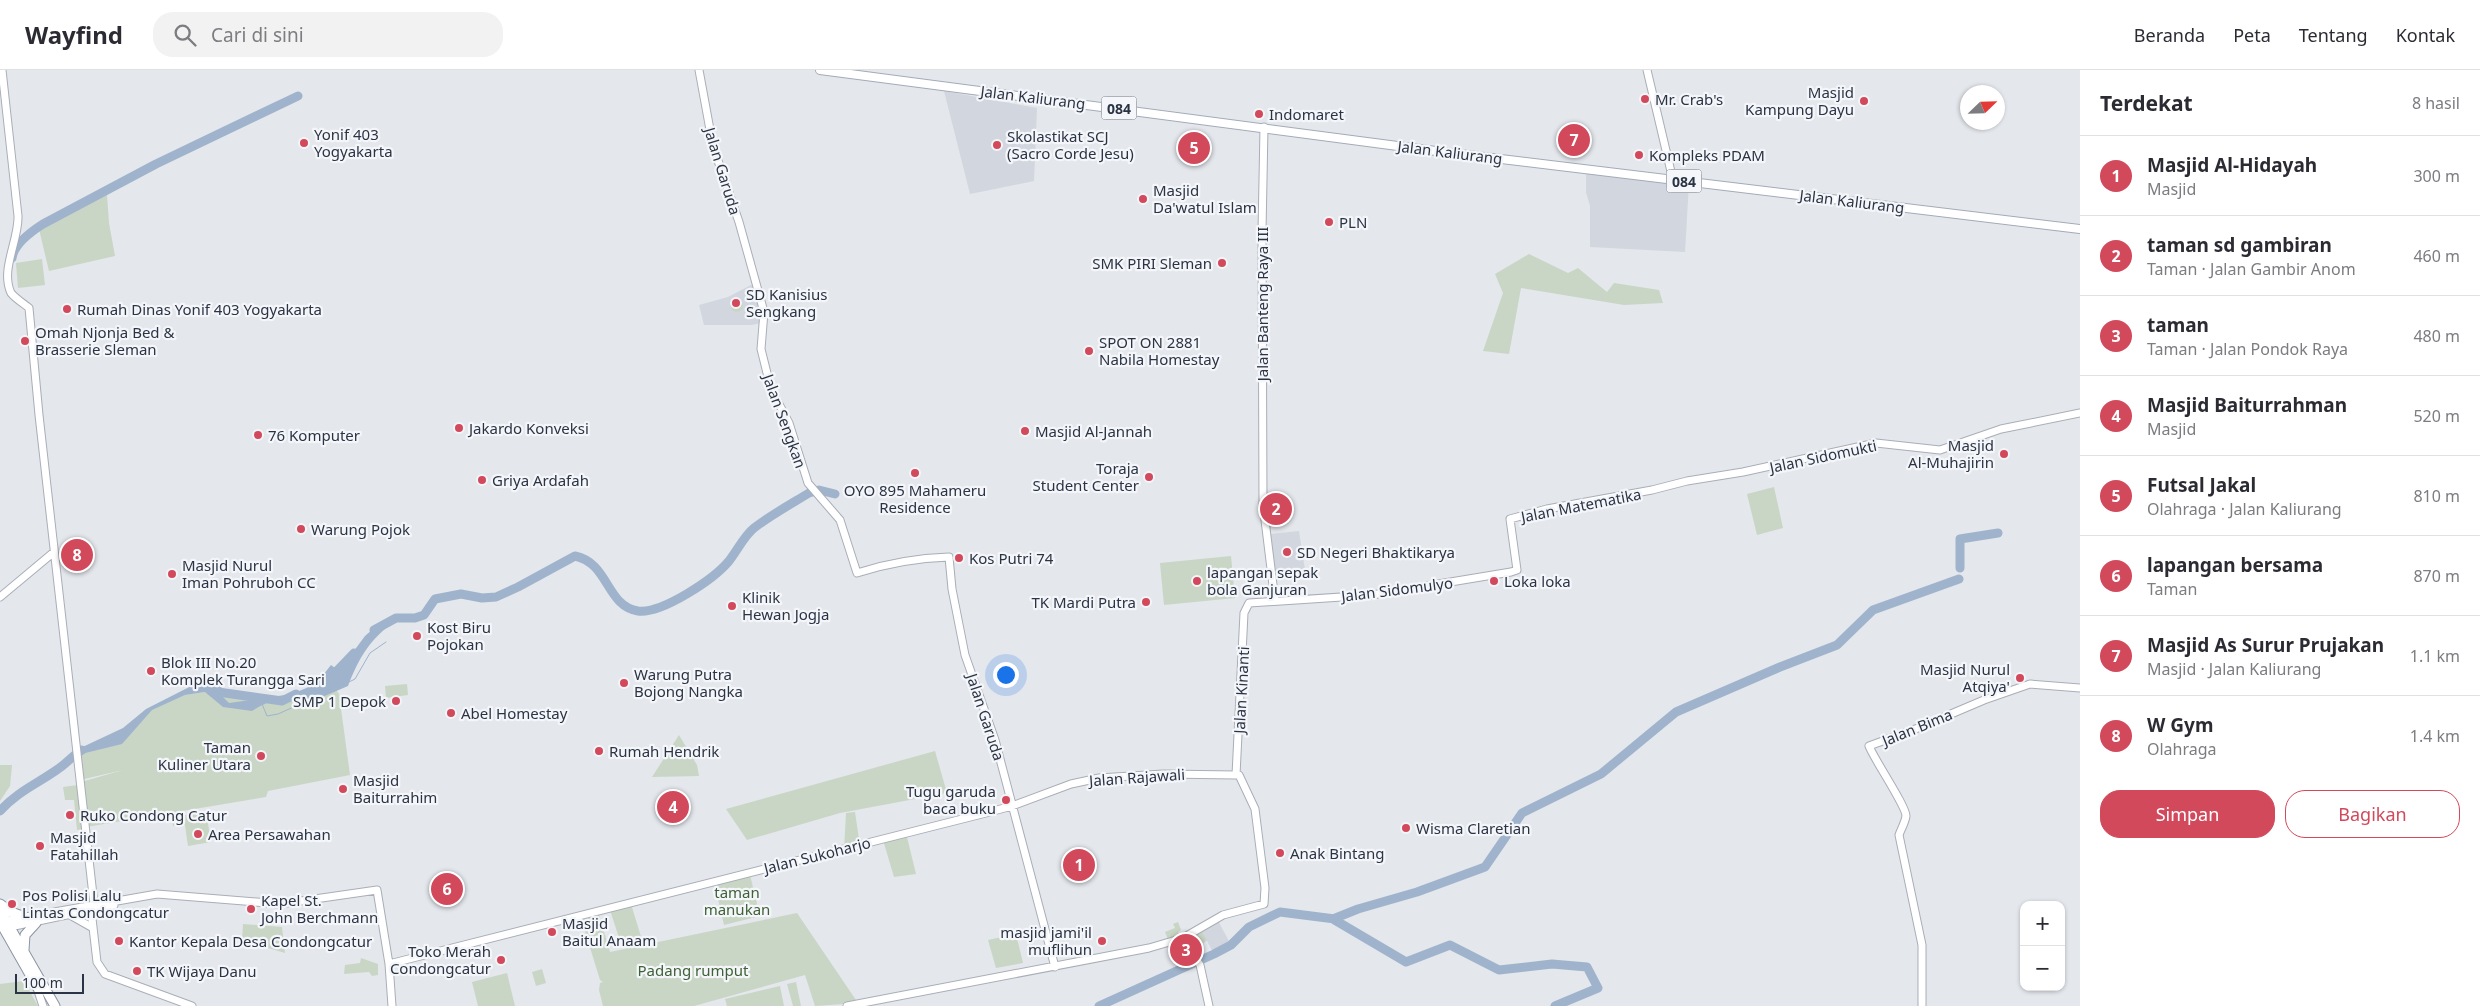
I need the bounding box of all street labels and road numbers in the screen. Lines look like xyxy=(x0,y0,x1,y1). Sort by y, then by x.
street label: Jalan Kaliurang xyxy=(977,80,1087,113)
road number: 084 xyxy=(1102,96,1136,119)
street label: Jalan Garuda xyxy=(700,123,746,217)
street label: Jalan Kaliurang xyxy=(1394,135,1504,168)
road number: 084 xyxy=(1666,170,1702,192)
street label: Jalan Kaliurang xyxy=(1796,184,1906,217)
street label: Jalan Banteng Raya III xyxy=(1252,227,1272,383)
street label: Jalan Sengkan xyxy=(758,369,811,471)
street label: Jalan Sidomukti xyxy=(1766,435,1878,478)
street label: Jalan Matematika xyxy=(1517,484,1643,527)
street label: Jalan Sidomulyo xyxy=(1338,572,1454,606)
street label: Jalan Kinanti xyxy=(1229,646,1253,736)
street label: Jalan Garuda xyxy=(962,669,1009,763)
street label: Jalan Bima xyxy=(1877,704,1955,751)
street label: Jalan Rajawali xyxy=(1086,764,1186,790)
street label: Jalan Sukoharjo xyxy=(760,832,872,878)

